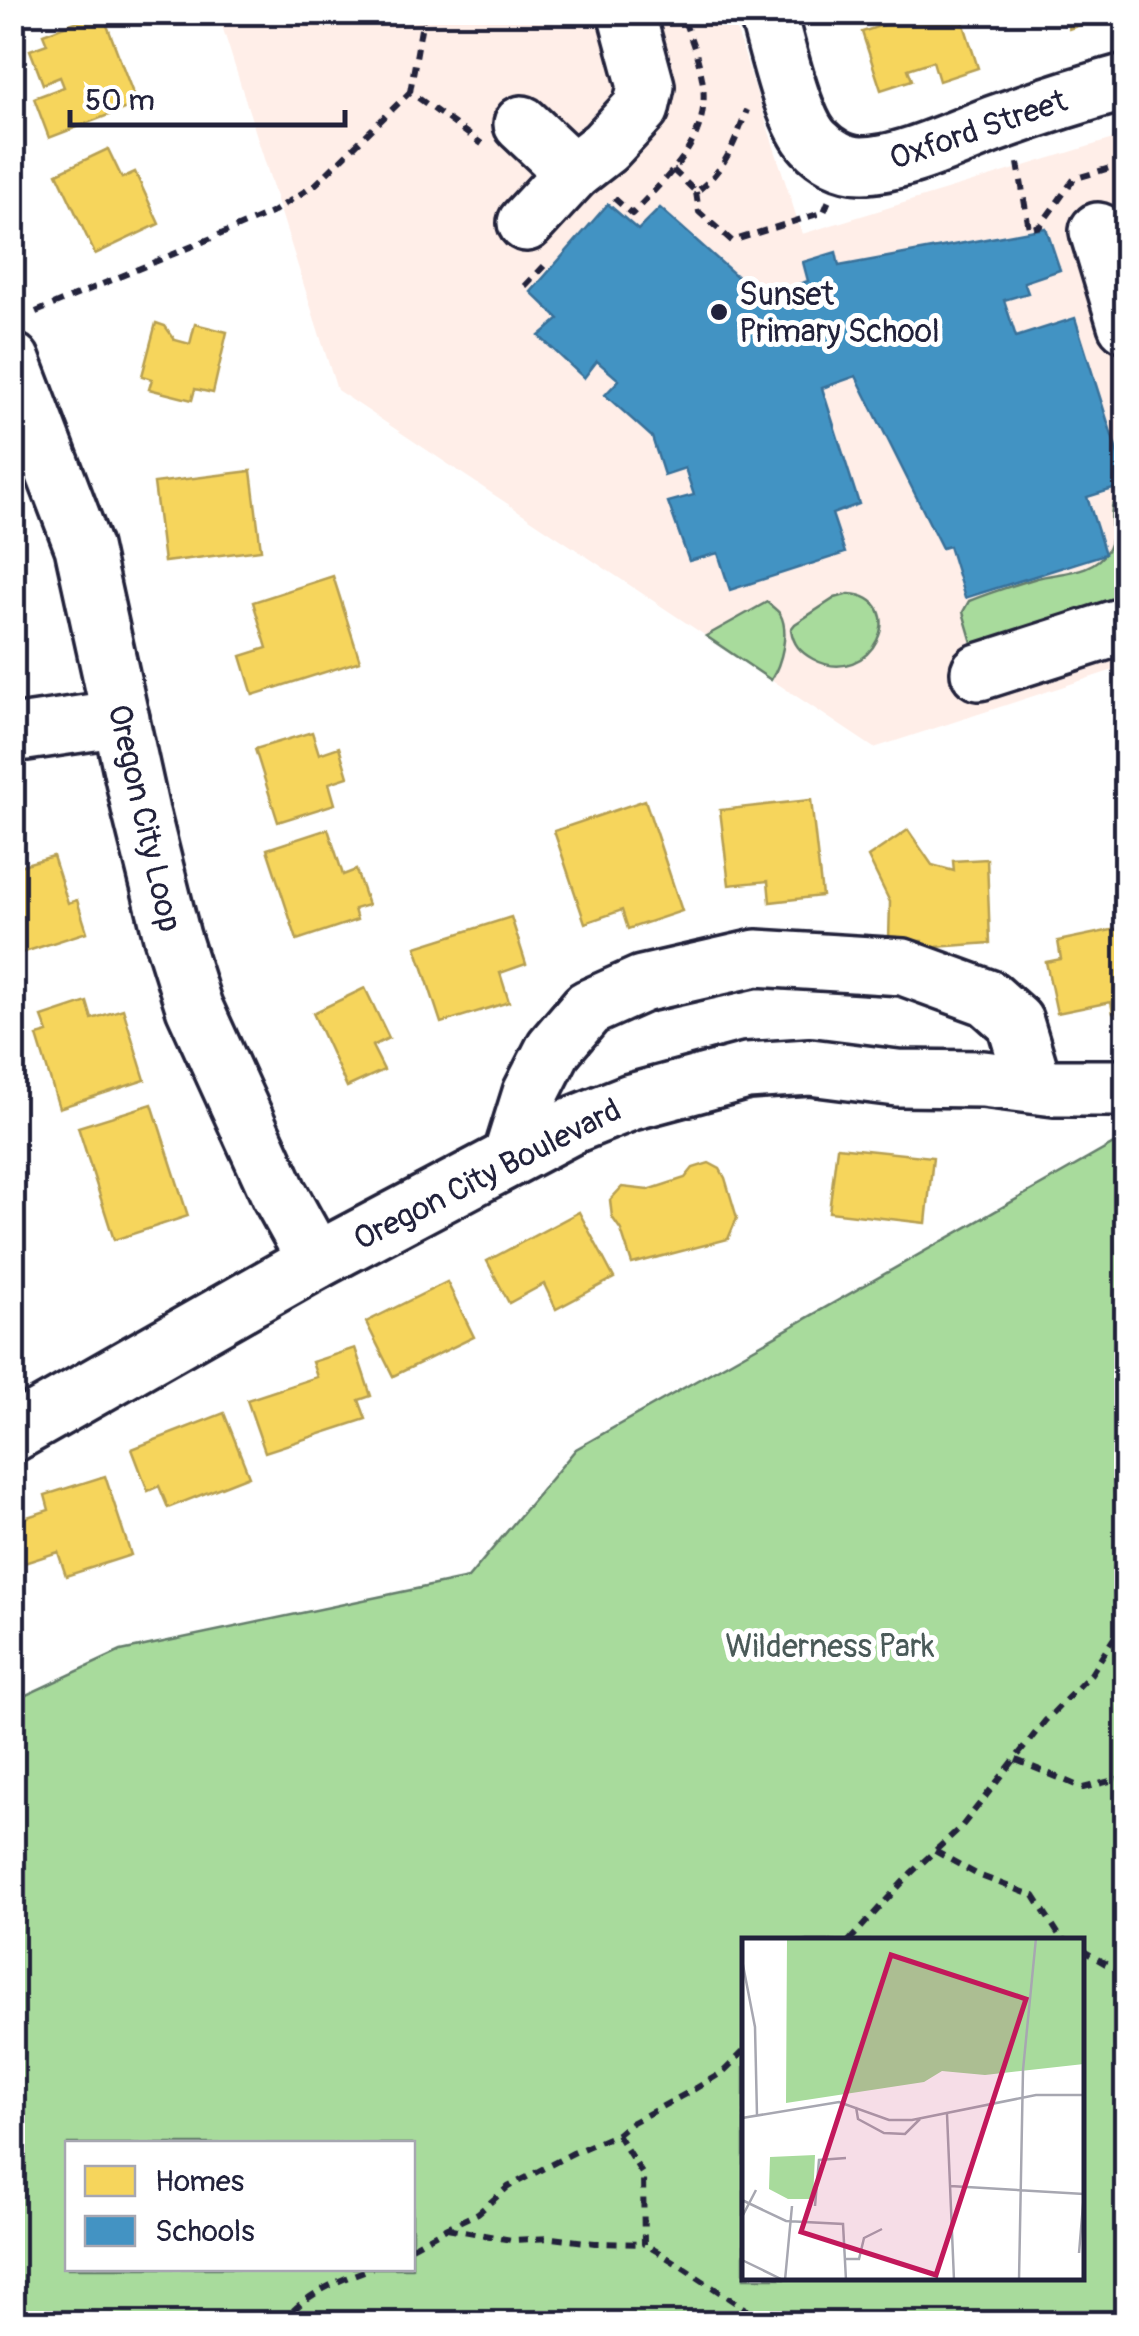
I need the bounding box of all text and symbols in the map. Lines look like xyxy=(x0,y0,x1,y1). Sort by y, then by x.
scale bar xyxy=(70,65,345,127)
street label: Oxford Street xyxy=(884,81,1072,179)
text: 50 m xyxy=(85,82,155,119)
place label: Sunset Primary School xyxy=(739,275,940,352)
marker: Sunset Primary School xyxy=(708,301,730,323)
street label: Oregon City Loop xyxy=(98,701,190,936)
street label: Oregon City Boulevard xyxy=(347,1090,628,1260)
park label: Wilderness Park xyxy=(725,1627,935,1667)
inset map xyxy=(742,1938,1084,2281)
legend xyxy=(65,2141,415,2271)
text: Homes xyxy=(155,2163,244,2200)
text: Schools xyxy=(155,2213,255,2250)

